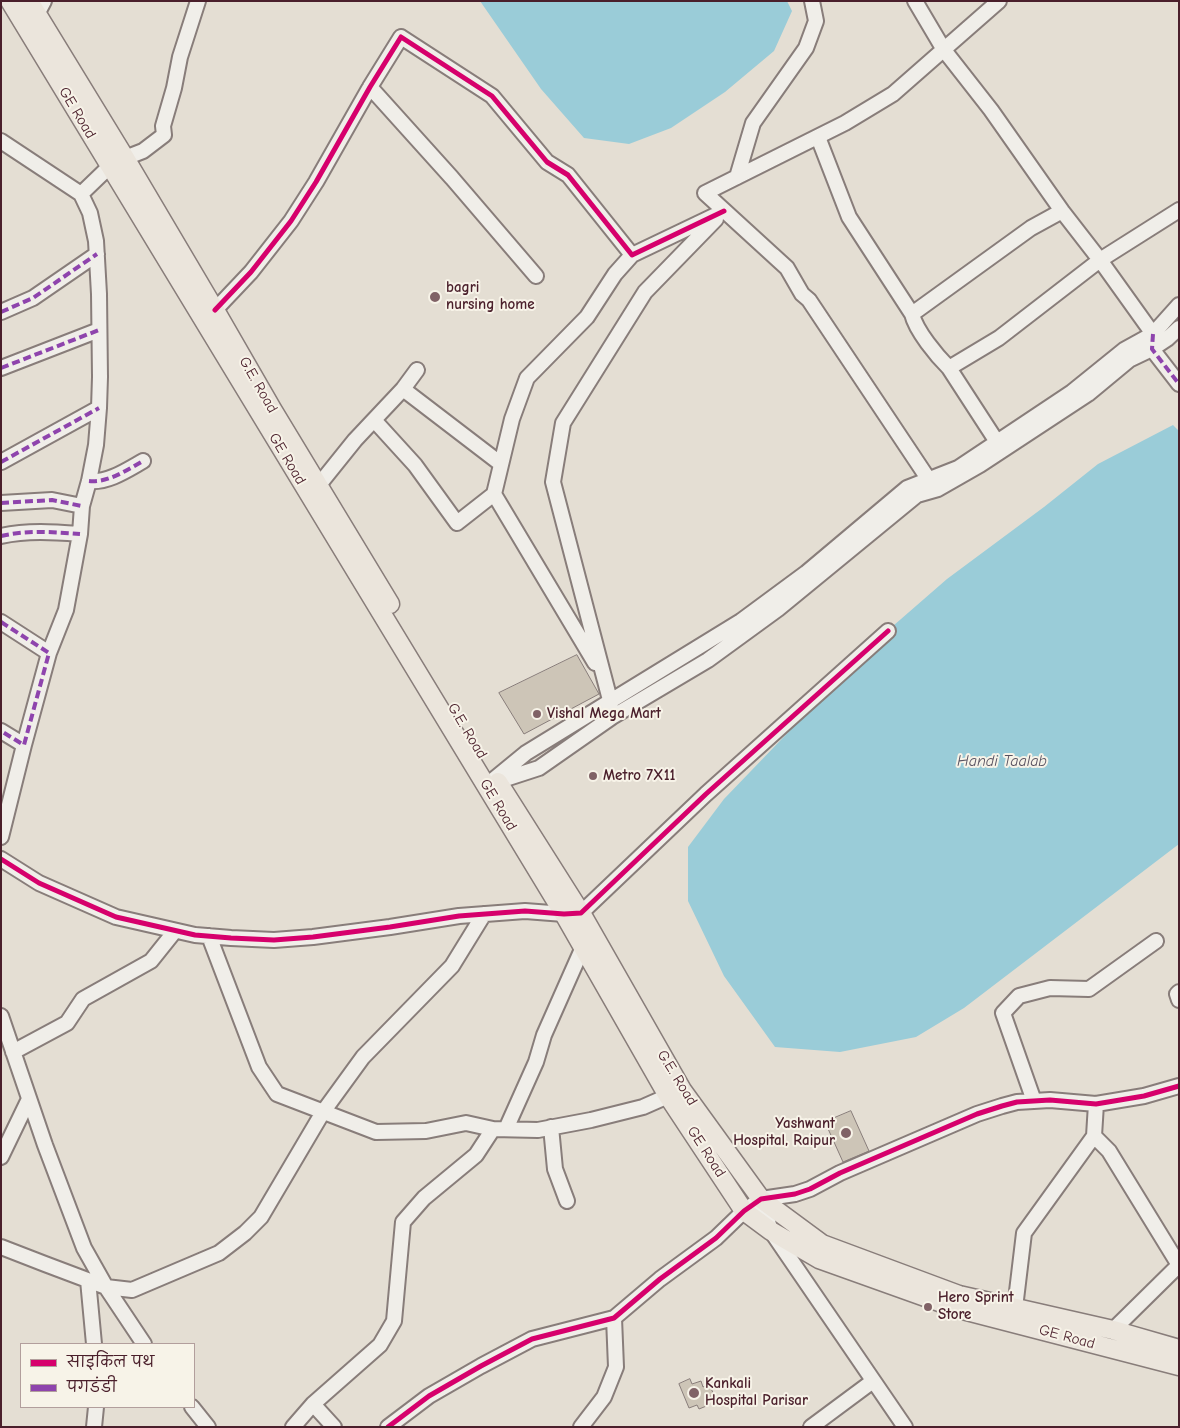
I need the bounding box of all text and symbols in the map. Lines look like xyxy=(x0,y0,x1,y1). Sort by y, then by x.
street label: GE Road xyxy=(55,84,99,142)
place label: bagri nursing home xyxy=(446,279,535,314)
marker: bagri nursing home xyxy=(428,290,442,304)
street label: G.E. Road xyxy=(235,354,281,416)
street label: GE Road xyxy=(265,430,309,488)
street label: G.E. Road xyxy=(443,700,491,762)
place label: Vishal Mega Mart xyxy=(547,705,661,723)
marker: Vishal Mega Mart xyxy=(531,708,543,720)
water label: Handi Taalab xyxy=(957,751,1047,771)
place label: Metro 7X11 xyxy=(603,767,675,785)
marker: Metro 7X11 xyxy=(587,770,599,782)
street label: GE Road xyxy=(476,776,520,834)
street label: G.E. Road xyxy=(653,1047,701,1109)
place label: Yashwant Hospital, Raipur xyxy=(733,1115,835,1150)
street label: GE Road xyxy=(683,1123,729,1181)
marker: Yashwant Hospital, Raipur xyxy=(839,1126,853,1140)
place label: Hero Sprint Store xyxy=(938,1289,1014,1324)
marker: Hero Sprint Store xyxy=(922,1301,934,1313)
street label: GE Road xyxy=(1037,1321,1097,1353)
legend xyxy=(20,1343,195,1408)
text: साइकिल पथ xyxy=(67,1353,154,1371)
place label: Kankali Hospital Parisar xyxy=(705,1375,808,1410)
text: पगडंडी xyxy=(67,1378,117,1396)
marker: Kankali Hospital Parisar xyxy=(687,1386,701,1400)

